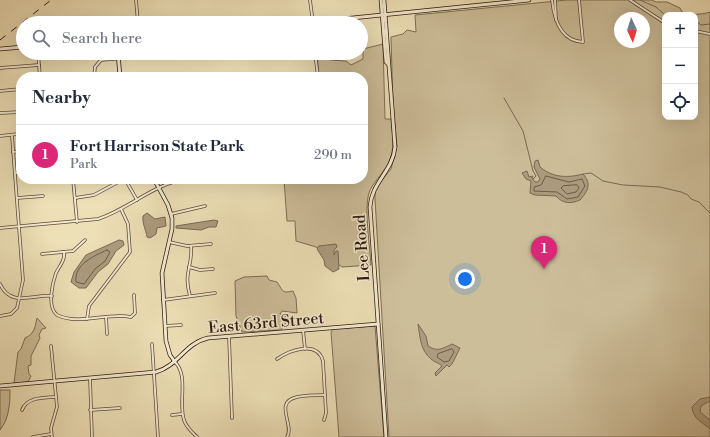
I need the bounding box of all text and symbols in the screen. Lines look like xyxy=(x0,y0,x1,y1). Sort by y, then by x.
north arrow xyxy=(614,12,650,48)
map controls xyxy=(662,12,698,120)
button: + xyxy=(662,12,698,48)
search box xyxy=(16,16,368,60)
icon: search xyxy=(30,27,52,49)
text: Search here xyxy=(62,29,142,48)
button: − xyxy=(662,48,698,84)
button: locate xyxy=(662,84,698,120)
text: Nearby xyxy=(32,87,91,109)
text: Fort Harrison State Park xyxy=(70,137,245,156)
text: 1 xyxy=(42,147,48,163)
text: 290 m xyxy=(314,147,352,163)
text: Park xyxy=(70,156,97,172)
street label: Lee Road xyxy=(350,214,374,282)
pin: 1 xyxy=(531,236,557,269)
your location xyxy=(455,269,475,289)
street label: East 63rd Street xyxy=(207,308,325,338)

